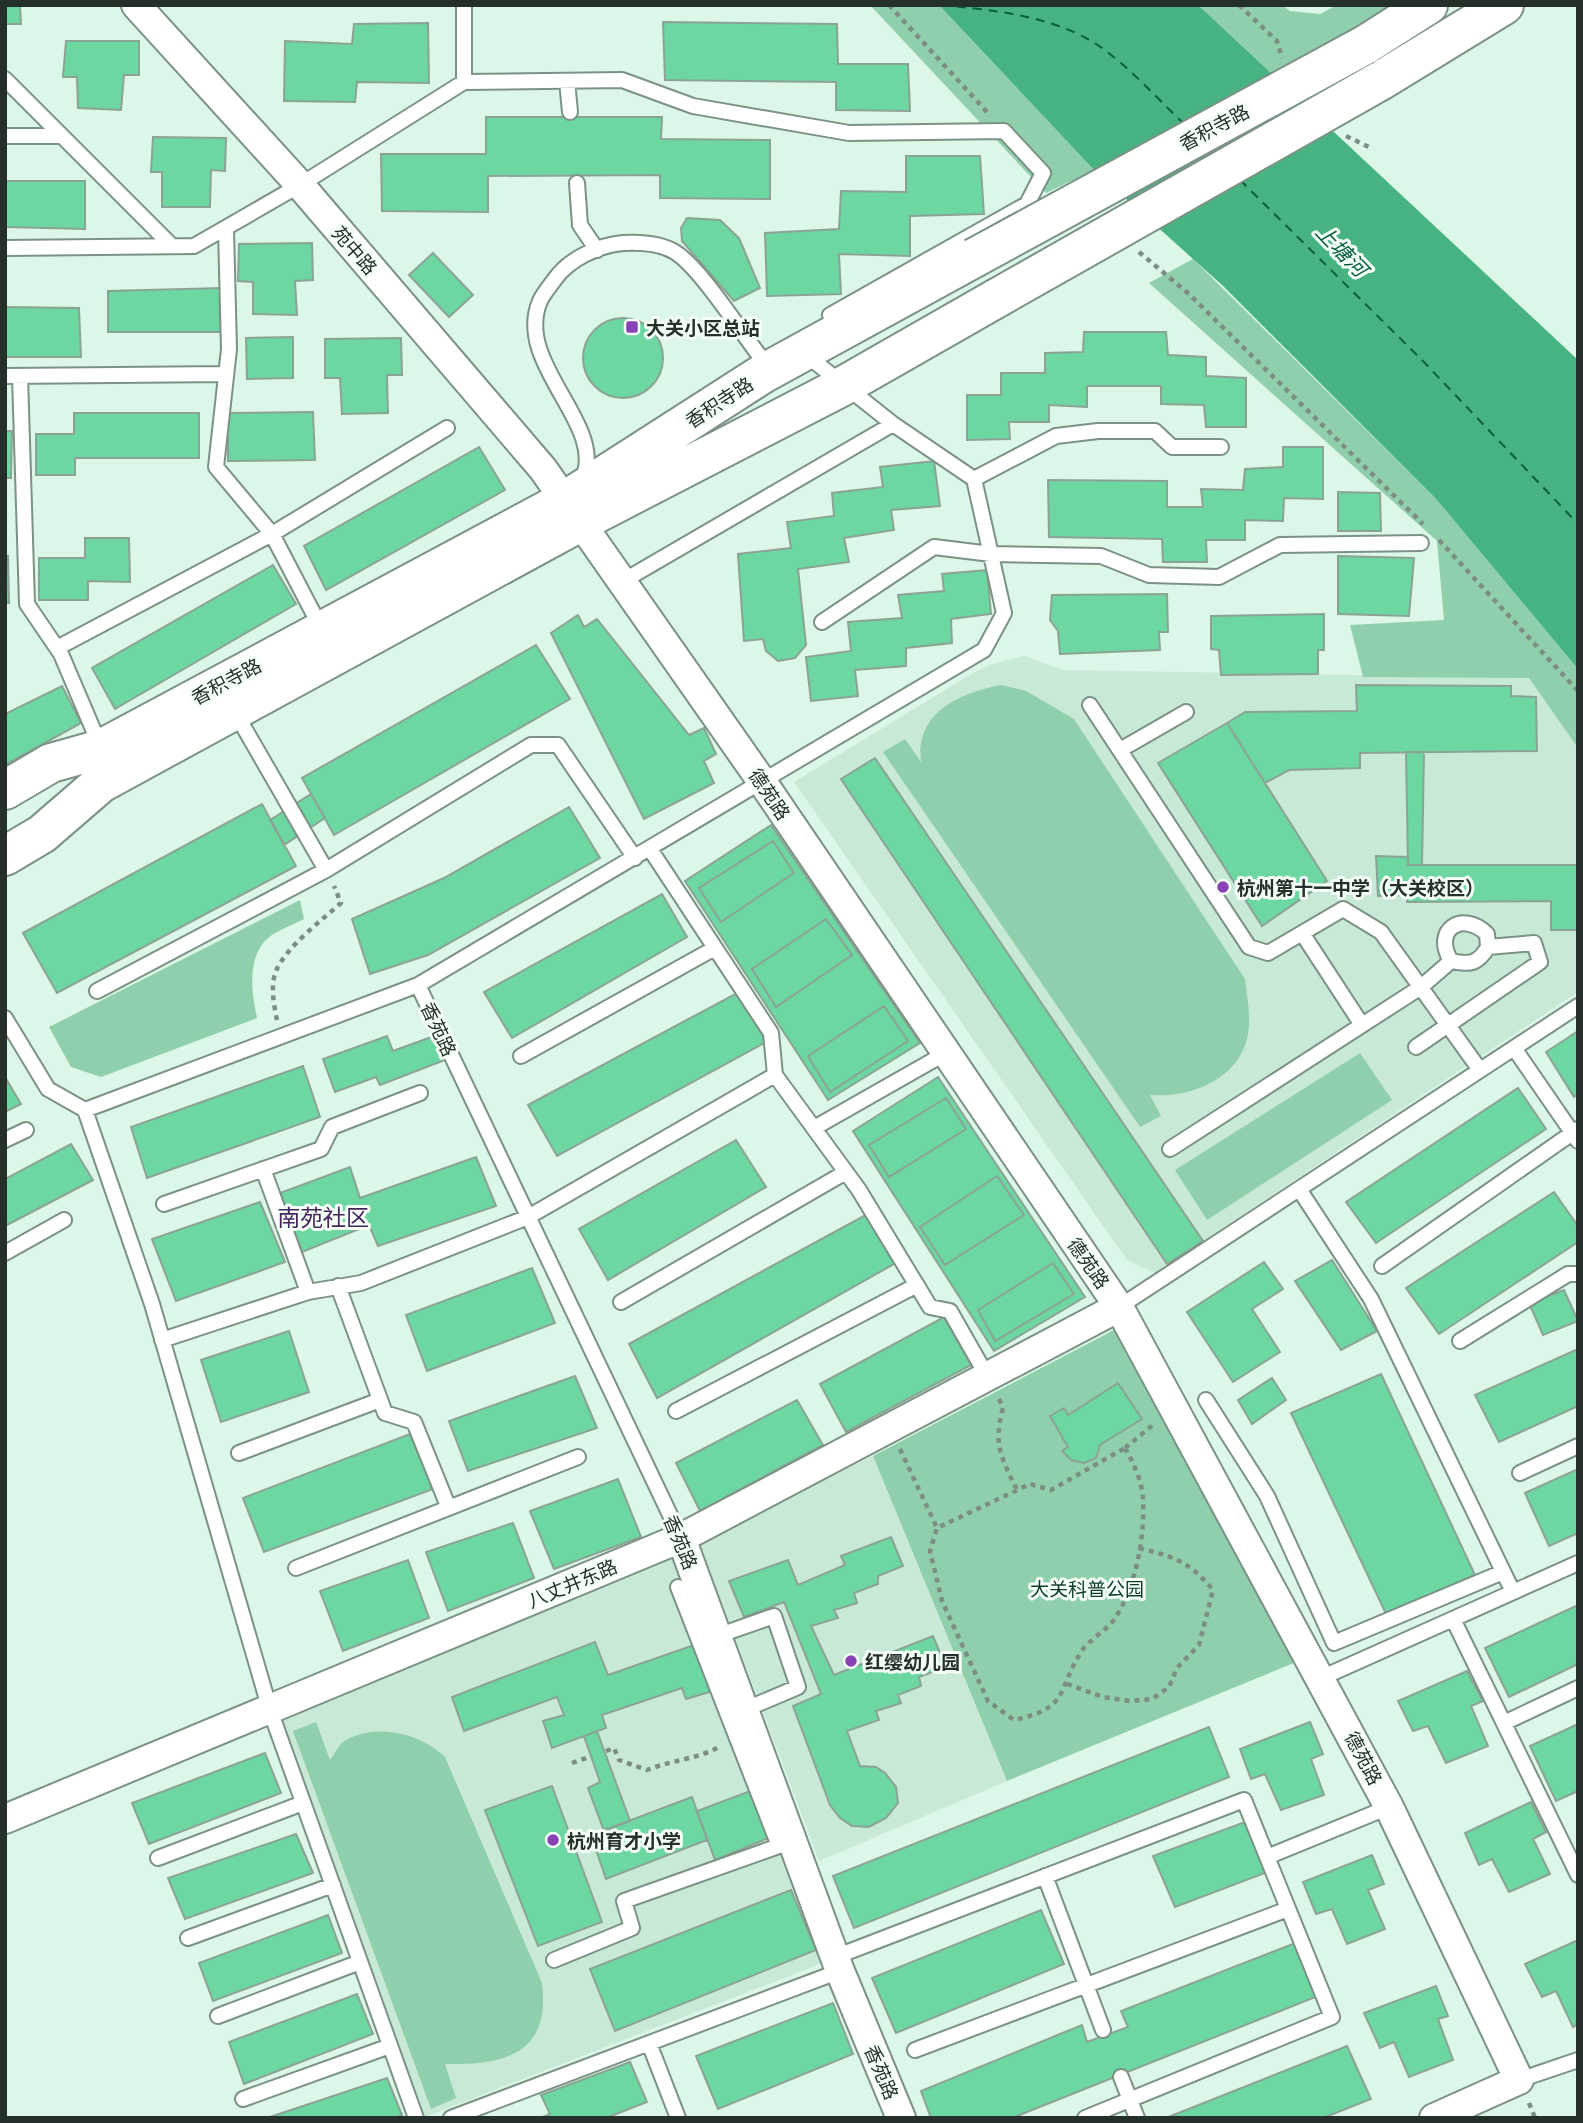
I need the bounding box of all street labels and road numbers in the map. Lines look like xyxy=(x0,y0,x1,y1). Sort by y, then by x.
street label: 香积寺路 xyxy=(1174,96,1254,158)
street label: 苑中路 xyxy=(325,219,385,281)
street label: 香积寺路 xyxy=(679,369,759,435)
street label: 香积寺路 xyxy=(186,650,266,712)
street label: 德苑路 xyxy=(742,762,798,826)
street label: 香苑路 xyxy=(414,997,464,1061)
street label: 德苑路 xyxy=(1061,1231,1117,1295)
street label: 香苑路 xyxy=(657,1510,705,1574)
street label: 八丈井东路 xyxy=(523,1551,621,1615)
street label: 德苑路 xyxy=(1338,1726,1390,1790)
street label: 香苑路 xyxy=(858,2040,906,2104)

